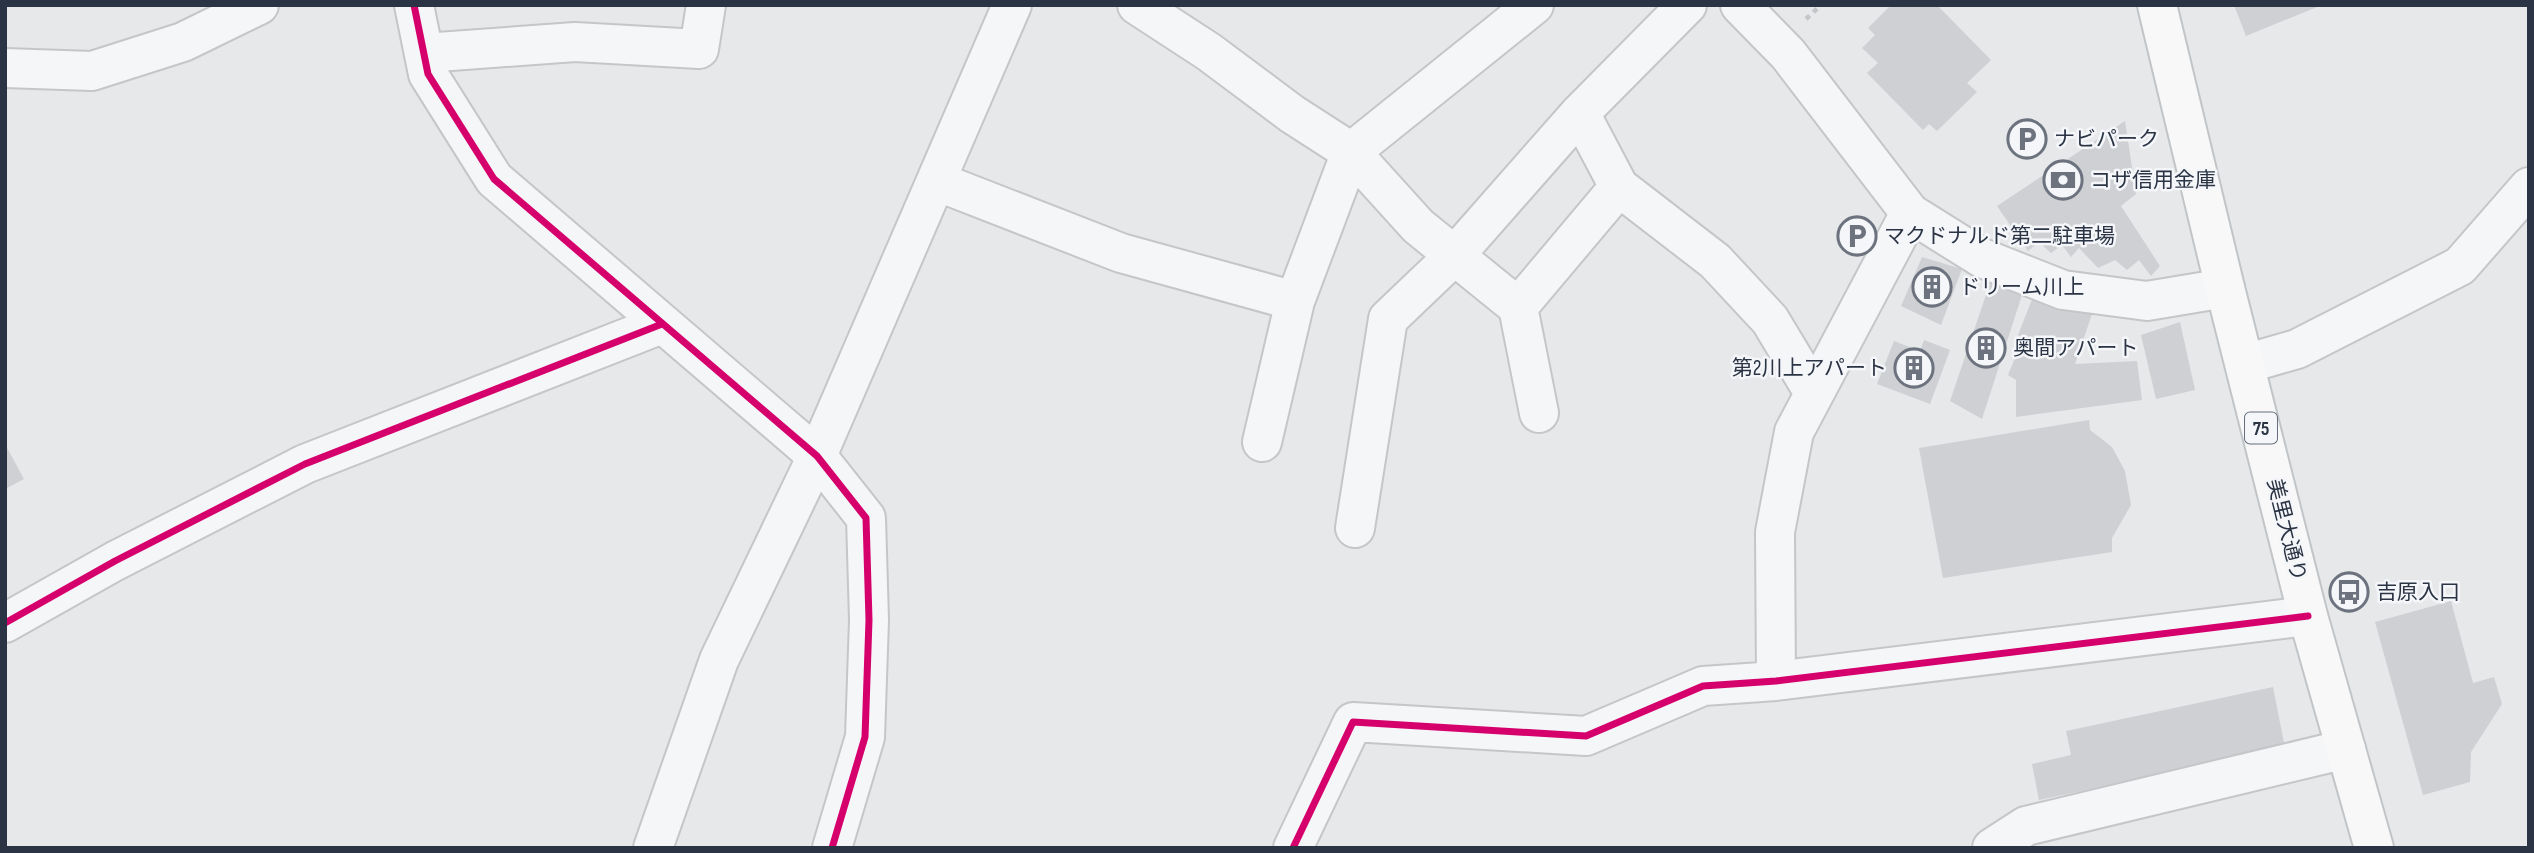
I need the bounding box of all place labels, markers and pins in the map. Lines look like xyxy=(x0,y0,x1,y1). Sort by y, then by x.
parking icon: ナビパーク xyxy=(2006,118,2048,160)
place label: ナビパーク xyxy=(2054,127,2159,152)
bank icon: コザ信用金庫 xyxy=(2042,159,2084,201)
place label: コザ信用金庫 xyxy=(2090,168,2216,193)
parking icon: マクドナルド第二駐車場 xyxy=(1836,215,1878,257)
place label: マクドナルド第二駐車場 xyxy=(1884,224,2115,249)
building icon: ドリーム川上 xyxy=(1911,266,1953,308)
place label: ドリーム川上 xyxy=(1959,275,2084,300)
building icon: 奥間アパート xyxy=(1965,327,2007,369)
place label: 奥間アパート xyxy=(2013,336,2139,361)
building icon: 第2川上アパート xyxy=(1893,347,1935,389)
place label: 第2川上アパート xyxy=(1732,356,1887,381)
bus stop icon: 吉原入口 xyxy=(2328,571,2370,613)
place label: 吉原入口 xyxy=(2376,580,2460,605)

